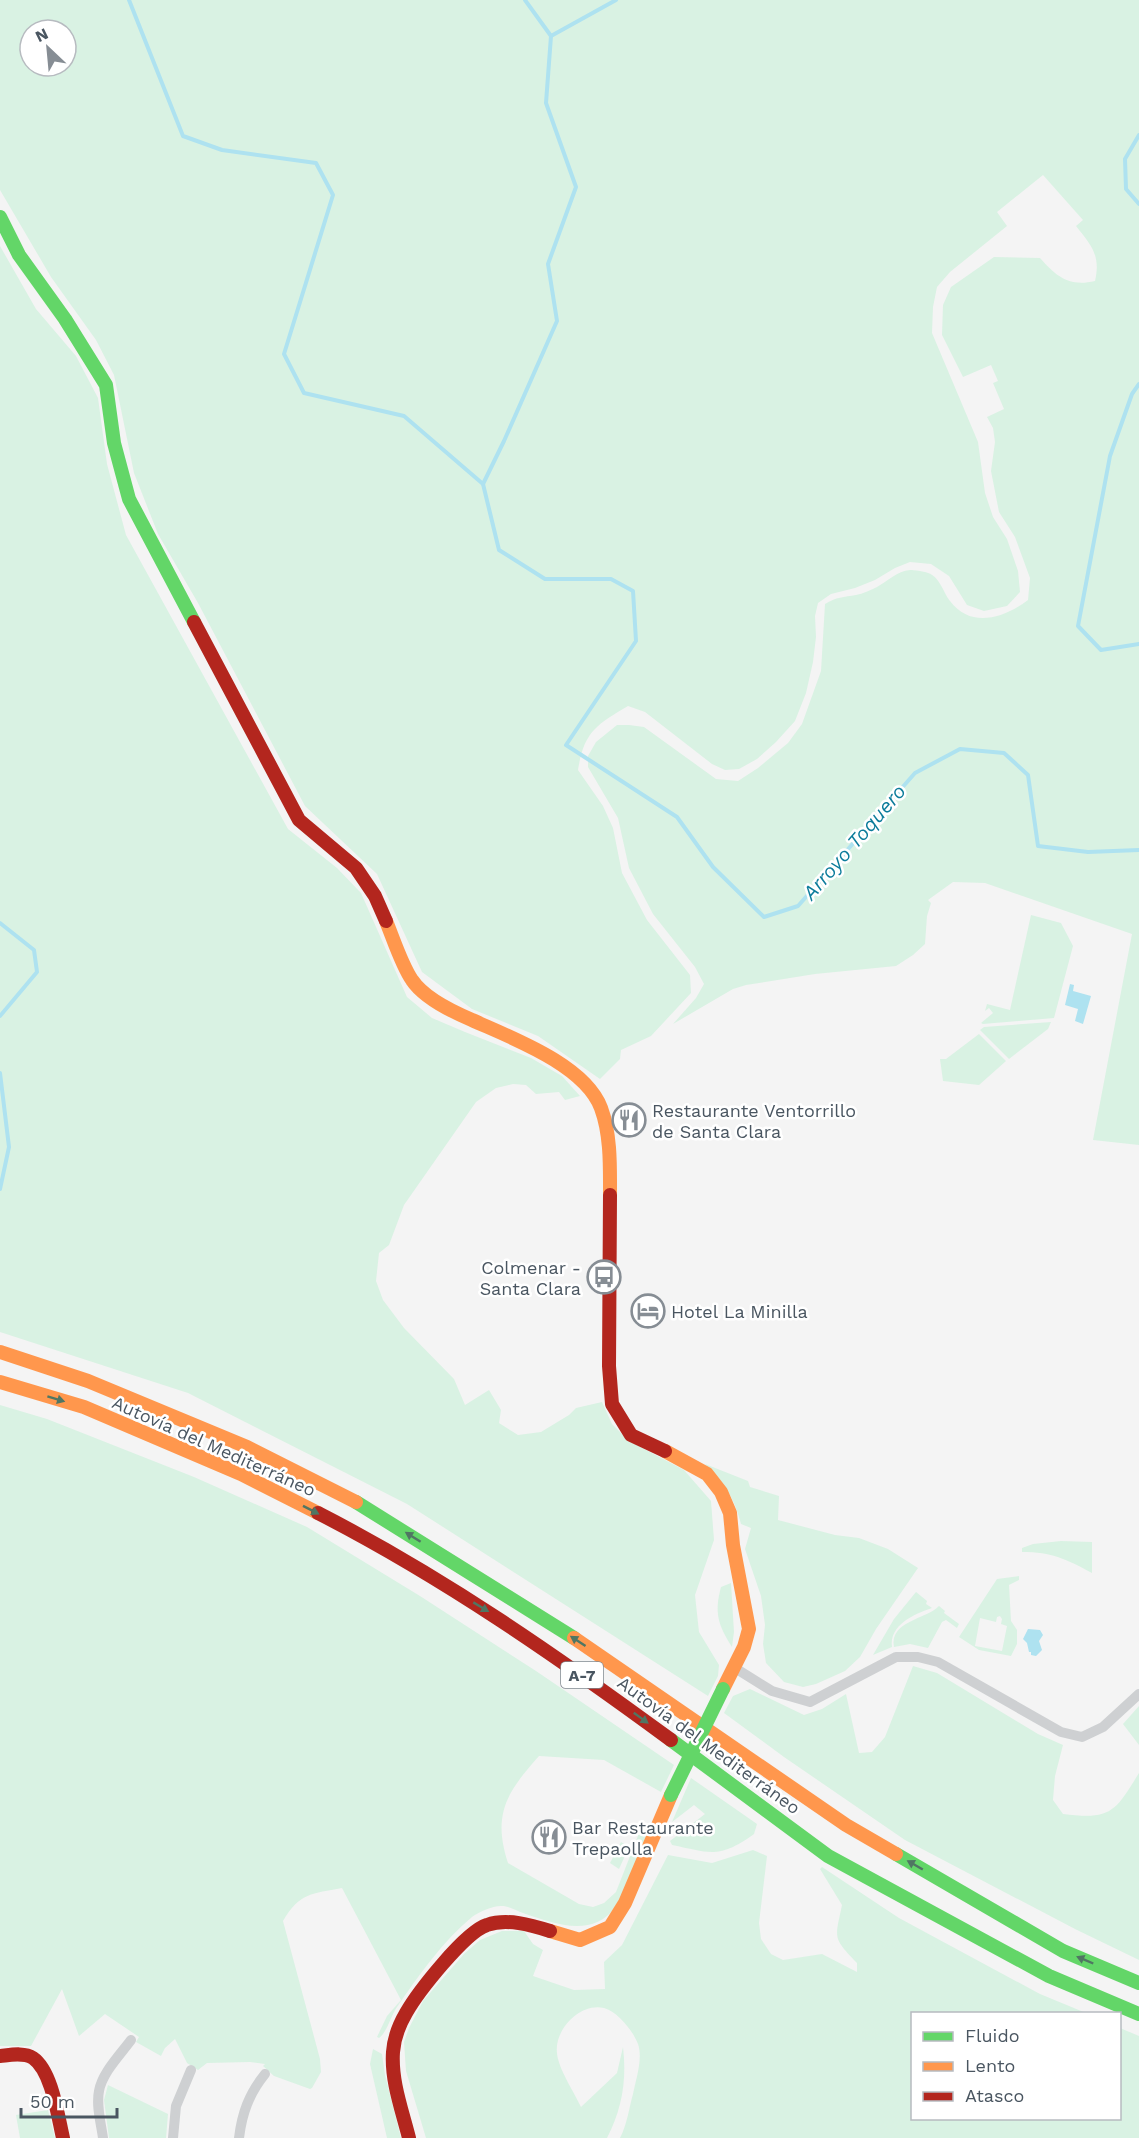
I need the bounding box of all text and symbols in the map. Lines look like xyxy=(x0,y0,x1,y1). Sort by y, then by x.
north arrow xyxy=(18,18,78,78)
text: N xyxy=(32,24,51,46)
water label: Arroyo Toquero xyxy=(797,779,911,905)
place label: Restaurante Ventorrillo de Santa Clara xyxy=(652,1100,856,1142)
restaurant icon: Restaurante Ventorrillo de Santa Clara xyxy=(611,1102,647,1138)
place label: Colmenar - Santa Clara xyxy=(480,1257,581,1299)
bus stop icon: Colmenar - Santa Clara xyxy=(586,1259,622,1295)
hotel icon: Hotel La Minilla xyxy=(630,1293,666,1329)
place label: Hotel La Minilla xyxy=(671,1301,808,1322)
street label: Autovía del Mediterráneo xyxy=(109,1392,319,1500)
one-way arrow xyxy=(47,1394,65,1404)
one-way arrow xyxy=(303,1505,320,1514)
one-way arrow xyxy=(405,1531,421,1542)
one-way arrow xyxy=(473,1601,489,1612)
one-way arrow xyxy=(570,1636,586,1647)
road number: A-7 xyxy=(561,1662,603,1688)
street label: Autovía del Mediterráneo xyxy=(614,1672,804,1818)
one-way arrow xyxy=(633,1711,648,1723)
place label: Bar Restaurante Trepaolla xyxy=(572,1817,714,1859)
restaurant icon: Bar Restaurante Trepaolla xyxy=(531,1819,567,1855)
one-way arrow xyxy=(906,1860,923,1870)
one-way arrow xyxy=(1076,1955,1094,1964)
legend xyxy=(911,2012,1121,2120)
text: Fluido xyxy=(965,2025,1019,2046)
text: Lento xyxy=(965,2055,1015,2076)
scale bar xyxy=(21,2081,117,2119)
text: Atasco xyxy=(965,2085,1024,2106)
text: 50 m xyxy=(30,2091,75,2112)

